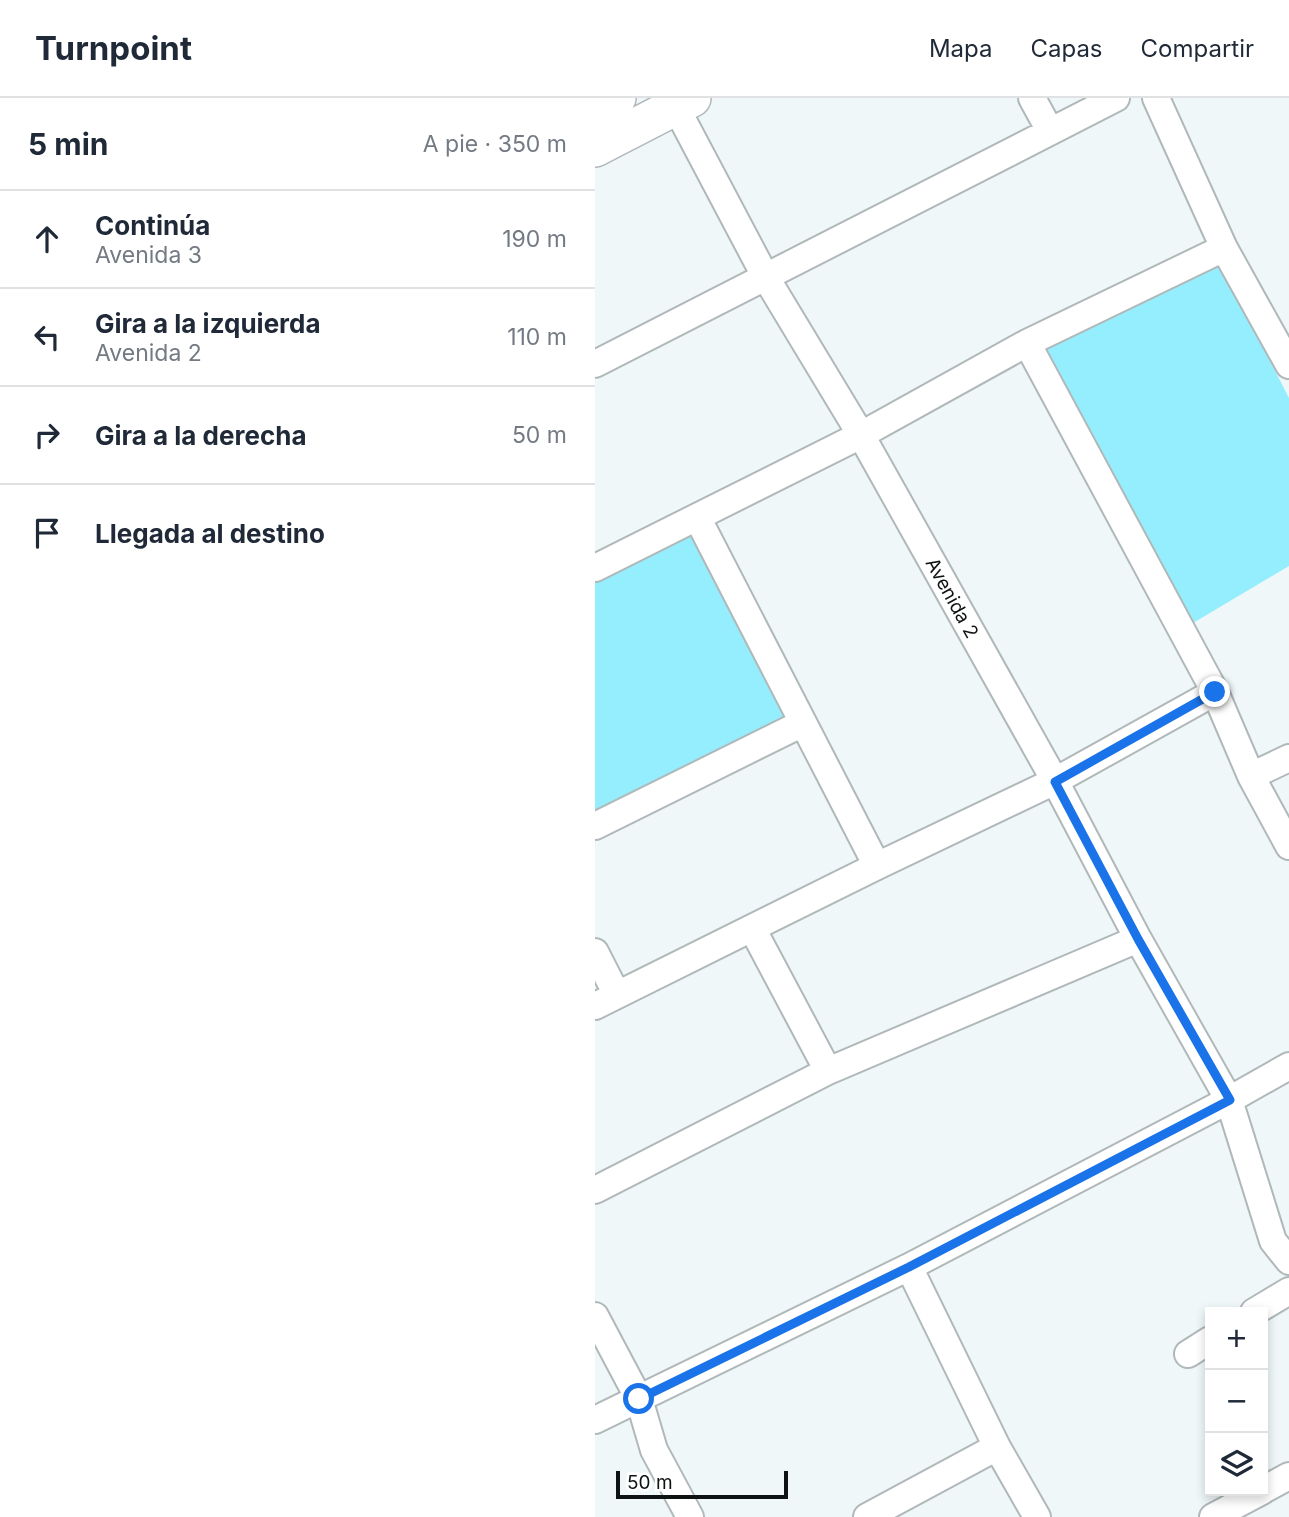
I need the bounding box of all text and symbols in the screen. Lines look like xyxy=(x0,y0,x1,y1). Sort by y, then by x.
text: Turnpoint xyxy=(35,28,192,68)
text: Mapa xyxy=(929,34,992,63)
text: Capas xyxy=(1030,34,1103,63)
text: Compartir xyxy=(1141,34,1254,63)
text: 5 min xyxy=(28,126,108,162)
text: A pie · 350 m xyxy=(423,130,567,158)
text: Continúa xyxy=(95,210,210,241)
icon: ahead xyxy=(28,220,66,258)
text: 190 m xyxy=(502,225,567,253)
text: Avenida 3 xyxy=(95,241,202,269)
text: Gira a la izquierda xyxy=(95,308,321,339)
icon: left xyxy=(28,318,66,356)
text: 110 m xyxy=(507,323,567,351)
text: Avenida 2 xyxy=(95,339,202,367)
icon: right xyxy=(28,416,66,454)
text: Gira a la derecha xyxy=(95,420,307,451)
text: 50 m xyxy=(512,421,567,449)
icon: arrive xyxy=(28,514,66,552)
text: Llegada al destino xyxy=(95,518,325,549)
street label: Avenida 2 xyxy=(921,554,983,642)
route end xyxy=(1199,676,1230,707)
map controls xyxy=(1205,1307,1268,1496)
button: + xyxy=(1205,1307,1268,1370)
button: − xyxy=(1205,1370,1268,1433)
route start xyxy=(623,1383,654,1414)
button: layers xyxy=(1205,1433,1268,1496)
scale bar xyxy=(616,1468,787,1500)
text: 50 m xyxy=(627,1471,673,1494)

